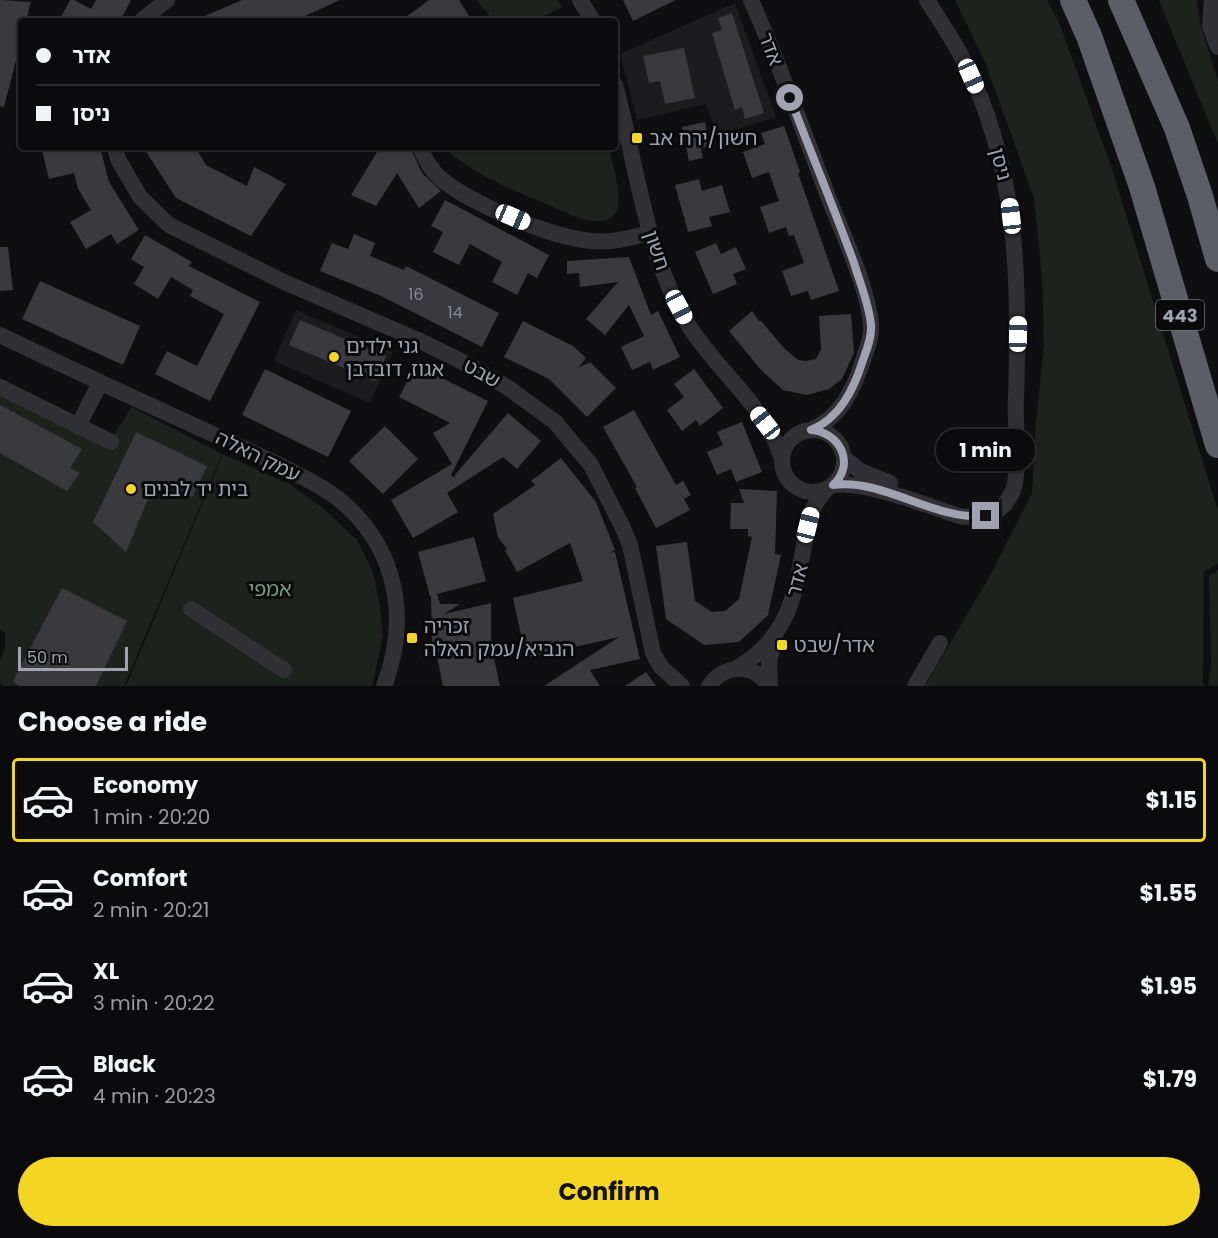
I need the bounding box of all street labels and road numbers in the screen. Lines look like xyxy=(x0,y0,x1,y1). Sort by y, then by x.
street label: אדר xyxy=(752,28,790,70)
street label: ניסן xyxy=(983,145,1019,183)
street label: חשון xyxy=(637,226,677,274)
road number: 443 xyxy=(1156,300,1204,330)
street label: שבט xyxy=(458,351,506,395)
street label: עמק האלה xyxy=(211,423,305,489)
street label: אדר xyxy=(779,560,815,600)

